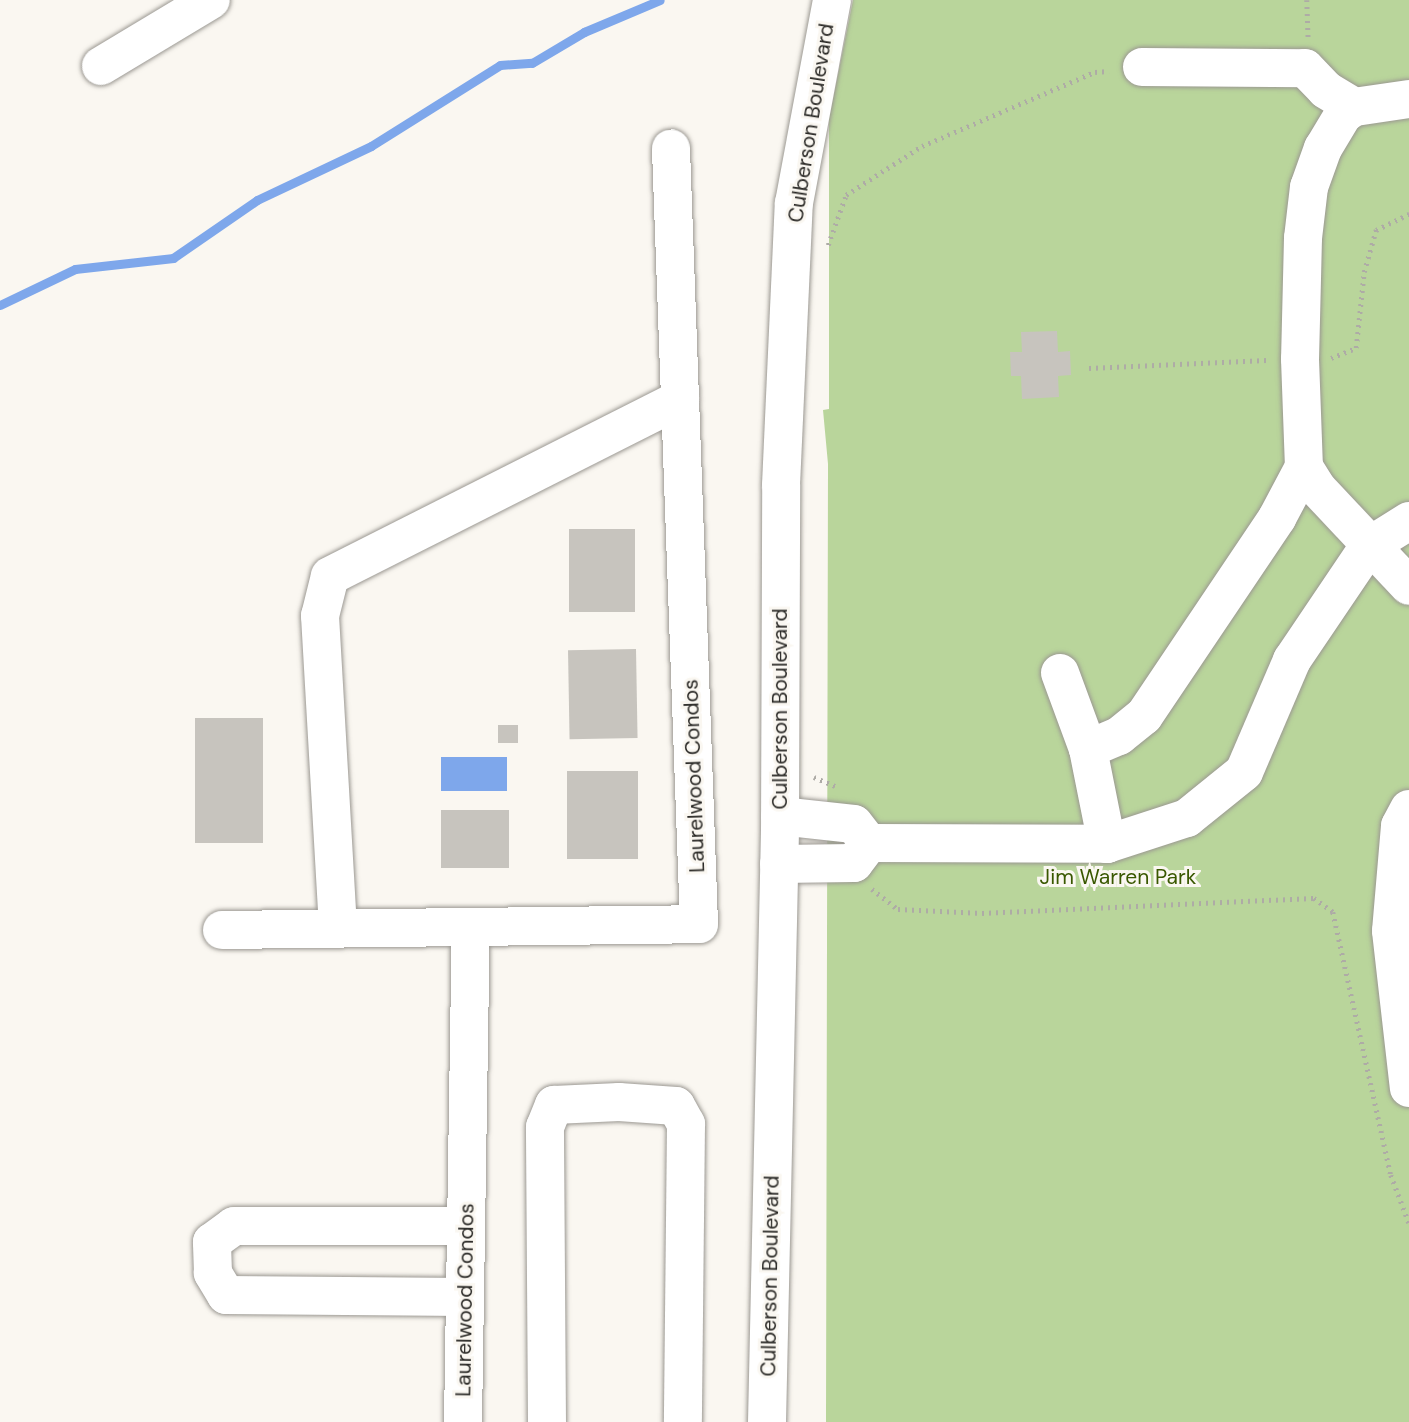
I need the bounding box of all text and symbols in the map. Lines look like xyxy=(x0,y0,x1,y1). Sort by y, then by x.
street label: Culberson Boulevard xyxy=(783,22,839,224)
street label: Culberson Boulevard xyxy=(767,608,793,810)
street label: Laurelwood Condos xyxy=(678,679,710,873)
park label: Jim Warren Park xyxy=(1040,864,1196,890)
street label: Culberson Boulevard xyxy=(756,1175,784,1377)
street label: Laurelwood Condos xyxy=(451,1203,479,1397)

